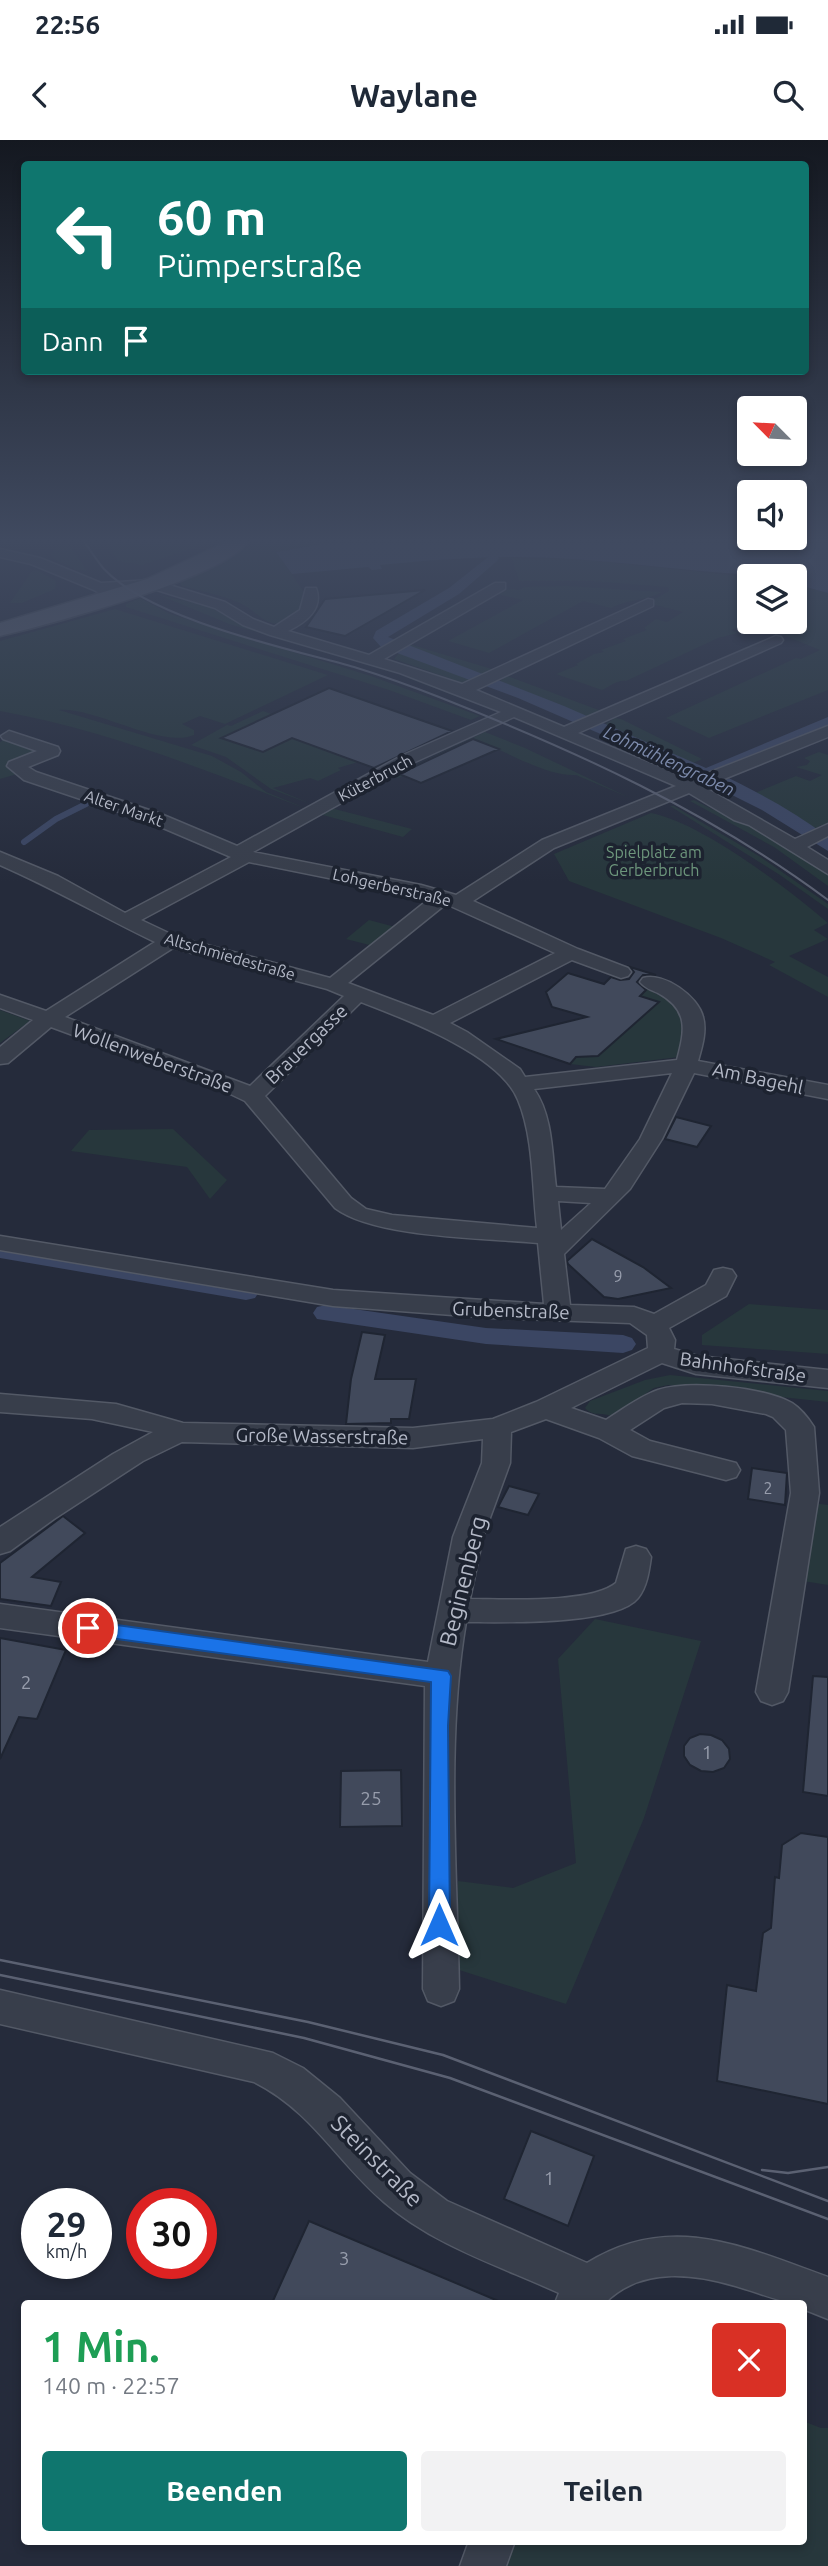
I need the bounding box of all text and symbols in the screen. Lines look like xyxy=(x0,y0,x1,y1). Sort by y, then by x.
text: 22:56 xyxy=(35,10,100,39)
icon: back xyxy=(21,76,59,114)
icon: search xyxy=(769,76,807,114)
text: Waylane xyxy=(350,77,478,113)
icon: left xyxy=(42,189,133,280)
text: 60 m xyxy=(157,189,266,244)
text: Pümperstraße xyxy=(157,247,363,283)
icon: arrive xyxy=(117,322,155,360)
text: Dann xyxy=(42,327,103,356)
north arrow xyxy=(737,396,807,466)
map controls xyxy=(737,396,807,634)
button: sound xyxy=(737,480,807,550)
button: layers xyxy=(737,564,807,634)
water label: Lohmühlengraben xyxy=(601,721,738,799)
street label: Küterbruch xyxy=(335,751,415,805)
street label: Alter Markt xyxy=(82,786,166,830)
park label: Spielplatz am Gerberbruch xyxy=(606,843,702,879)
street label: Lohgerberstraße xyxy=(331,865,453,909)
street label: Altschmiedestraße xyxy=(163,929,297,983)
street label: Brauergasse xyxy=(261,1000,351,1088)
street label: Wollenweberstraße xyxy=(70,1019,236,1097)
street label: Am Bagehl xyxy=(711,1058,805,1098)
house number: 9 xyxy=(613,1267,623,1285)
street label: Grubenstraße xyxy=(452,1297,570,1323)
street label: Bahnhofstraße xyxy=(678,1347,808,1387)
street label: Große Wasserstraße xyxy=(235,1423,409,1449)
house number: 2 xyxy=(763,1479,773,1497)
street label: Beginenberg xyxy=(434,1513,491,1649)
pin xyxy=(58,1598,118,1658)
icon: arrive xyxy=(69,1609,107,1647)
house number: 2 xyxy=(21,1671,31,1693)
house number: 1 xyxy=(702,1741,712,1763)
house number: 25 xyxy=(360,1787,382,1809)
position arrow xyxy=(402,1888,476,1962)
street label: Steinstraße xyxy=(327,2110,428,2211)
house number: 1 xyxy=(544,2167,554,2189)
speed limit sign: 30 xyxy=(126,2188,217,2279)
text: 29 xyxy=(47,2204,86,2244)
text: km/h xyxy=(46,2241,87,2261)
house number: 3 xyxy=(339,2247,349,2269)
text: 1 Min. xyxy=(42,2323,160,2370)
button: close xyxy=(712,2323,786,2397)
text: 140 m · 22:57 xyxy=(42,2373,180,2398)
button: Beenden xyxy=(42,2451,407,2531)
button: Teilen xyxy=(421,2451,786,2531)

